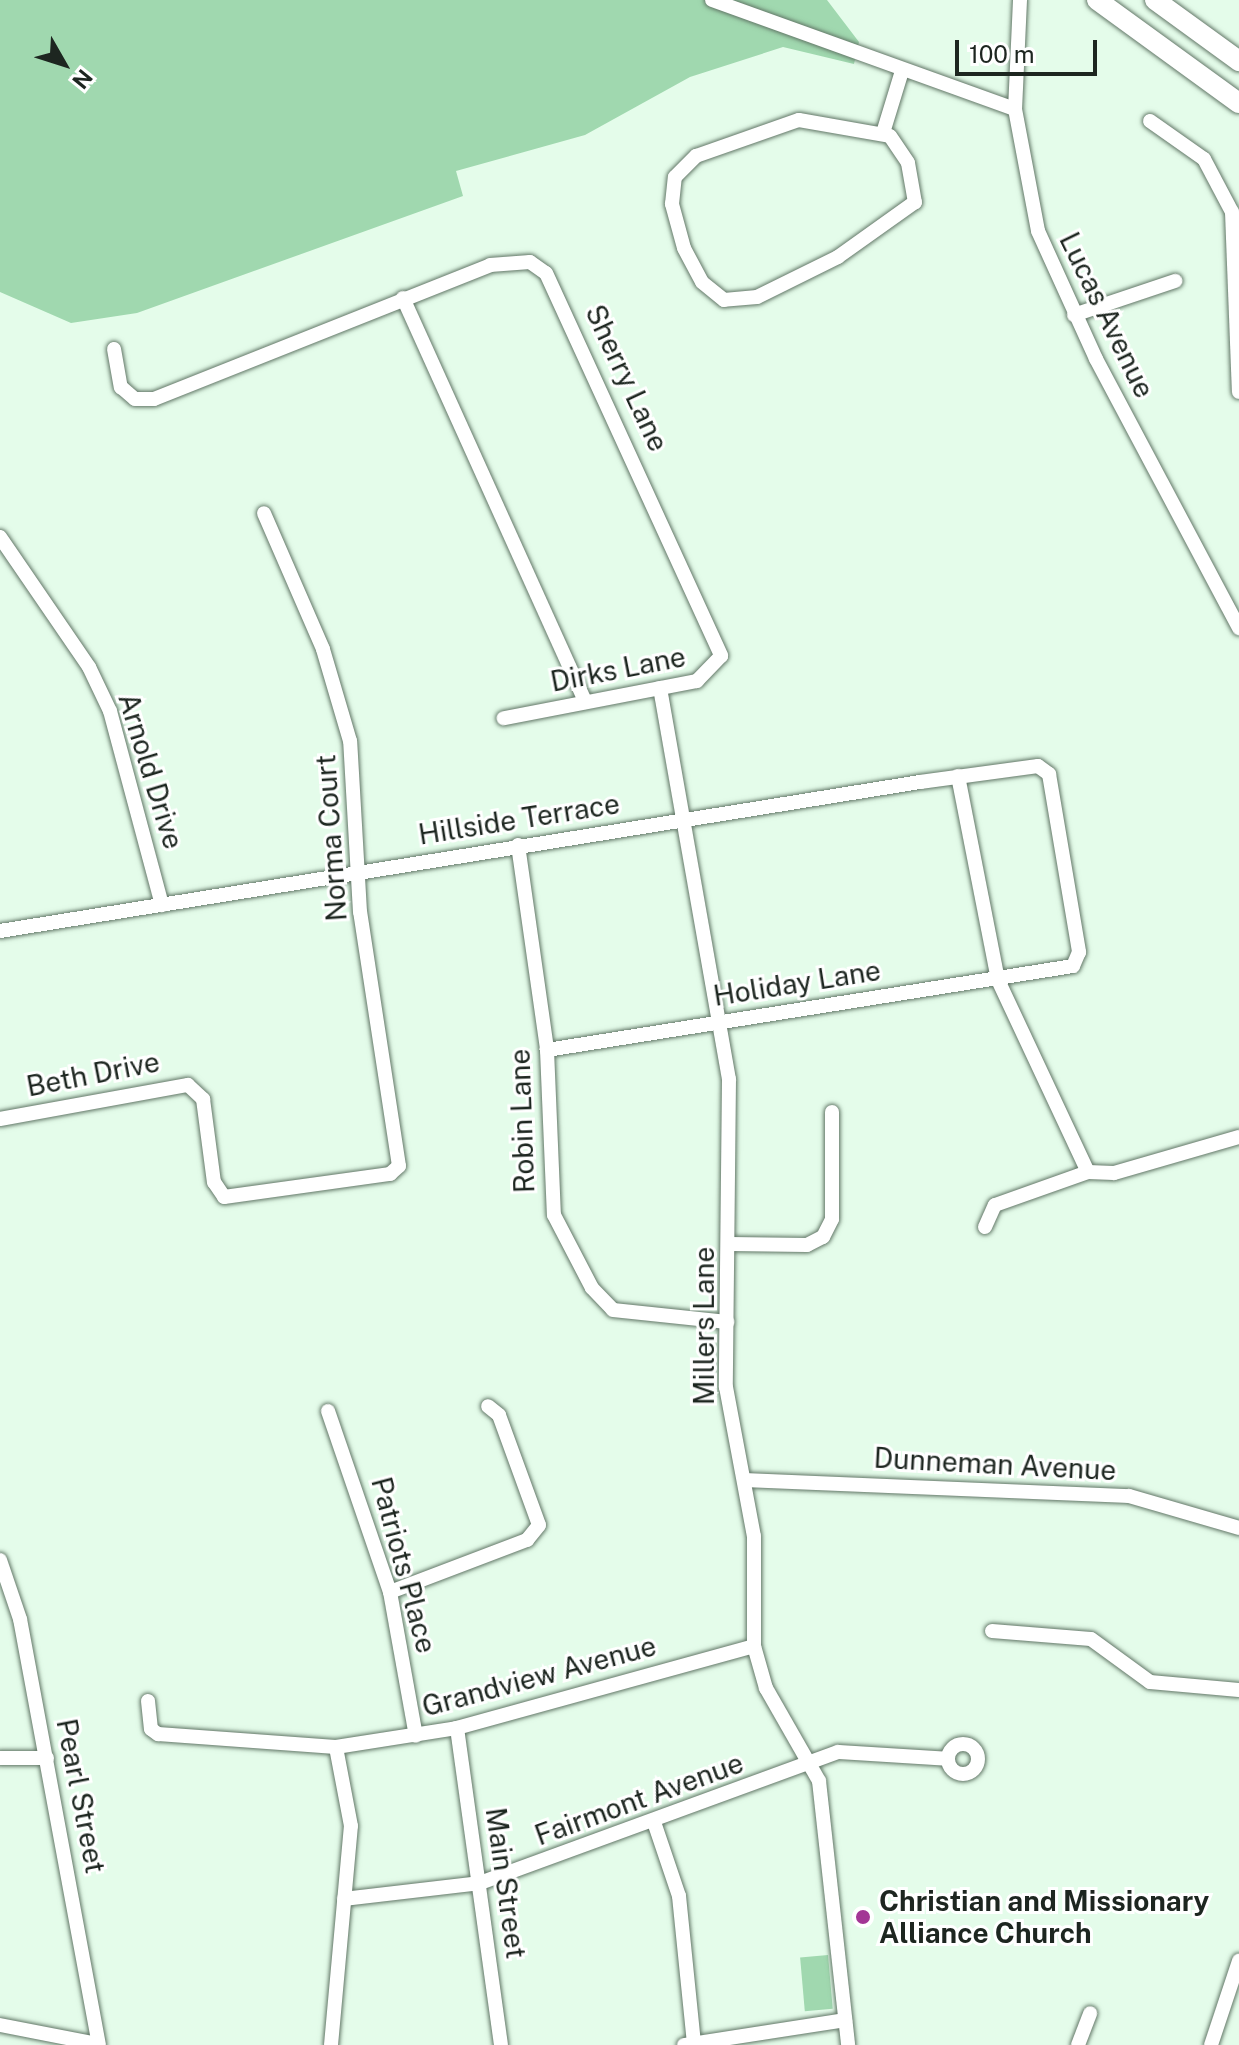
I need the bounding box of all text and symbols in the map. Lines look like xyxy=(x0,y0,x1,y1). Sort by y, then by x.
north arrow xyxy=(24,24,104,104)
scale bar xyxy=(959,24,1101,74)
text: 100 m xyxy=(969,40,1035,68)
text: N xyxy=(67,64,98,94)
street label: Lucas Avenue xyxy=(1052,227,1162,403)
street label: Sherry Lane xyxy=(578,299,676,457)
street label: Dirks Lane xyxy=(548,639,688,699)
street label: Arnold Drive xyxy=(111,689,191,853)
street label: Norma Court xyxy=(308,754,354,922)
street label: Hillside Terrace xyxy=(416,786,622,852)
street label: Holiday Lane xyxy=(711,953,883,1013)
street label: Beth Drive xyxy=(24,1045,162,1103)
street label: Robin Lane xyxy=(503,1048,541,1194)
street label: Millers Lane xyxy=(687,1247,721,1405)
street label: Dunneman Avenue xyxy=(873,1441,1117,1487)
street label: Patriots Place xyxy=(364,1473,444,1657)
street label: Grandview Avenue xyxy=(418,1629,660,1723)
street label: Pearl Street xyxy=(50,1716,112,1876)
street label: Fairmont Avenue xyxy=(530,1746,748,1852)
street label: Main Street xyxy=(479,1805,533,1961)
place label: Christian and Missionary Alliance Church xyxy=(879,1884,1209,1950)
marker: Christian and Missionary Alliance Church xyxy=(854,1908,872,1926)

